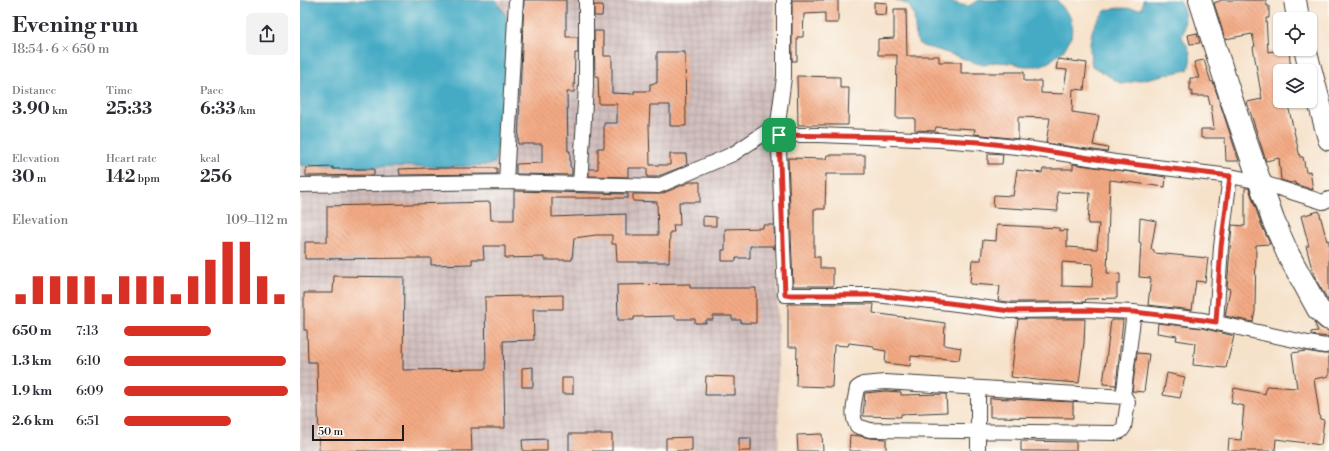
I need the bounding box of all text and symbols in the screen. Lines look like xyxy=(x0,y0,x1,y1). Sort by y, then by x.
text: Evening run xyxy=(12,12,138,39)
map controls xyxy=(1273,12,1317,108)
button: locate xyxy=(1273,12,1317,56)
button: share xyxy=(246,13,288,55)
text: 18:54 · 6 × 650 m xyxy=(12,41,109,57)
button: layers xyxy=(1273,64,1317,108)
text: Distance xyxy=(12,84,56,98)
text: Time xyxy=(106,84,133,98)
text: Pace xyxy=(200,84,224,98)
text: 3.90 xyxy=(12,98,50,120)
text: 25:33 xyxy=(106,98,152,120)
text: 6:33 xyxy=(200,98,236,120)
text: km xyxy=(50,104,68,118)
text: /km xyxy=(236,104,256,118)
pin xyxy=(762,118,796,152)
icon: arrive xyxy=(768,124,790,146)
text: Elevation xyxy=(12,152,60,166)
text: Heart rate xyxy=(106,152,157,166)
text: kcal xyxy=(200,152,220,166)
text: 30 xyxy=(12,166,35,188)
text: 142 xyxy=(106,166,135,188)
text: 256 xyxy=(200,166,232,188)
text: m xyxy=(35,172,47,186)
text: bpm xyxy=(135,172,160,186)
text: Elevation xyxy=(12,212,68,228)
text: 109–112 m xyxy=(226,212,288,228)
text: 650 m xyxy=(12,323,52,339)
text: 7:13 xyxy=(76,323,98,339)
text: 1.3 km xyxy=(12,353,52,369)
text: 6:10 xyxy=(76,353,101,369)
text: 1.9 km xyxy=(12,383,52,399)
text: 6:09 xyxy=(76,383,103,399)
text: 2.6 km xyxy=(12,413,54,429)
text: 6:51 xyxy=(76,413,100,429)
scale bar xyxy=(312,423,404,442)
text: 50 m xyxy=(318,425,343,439)

